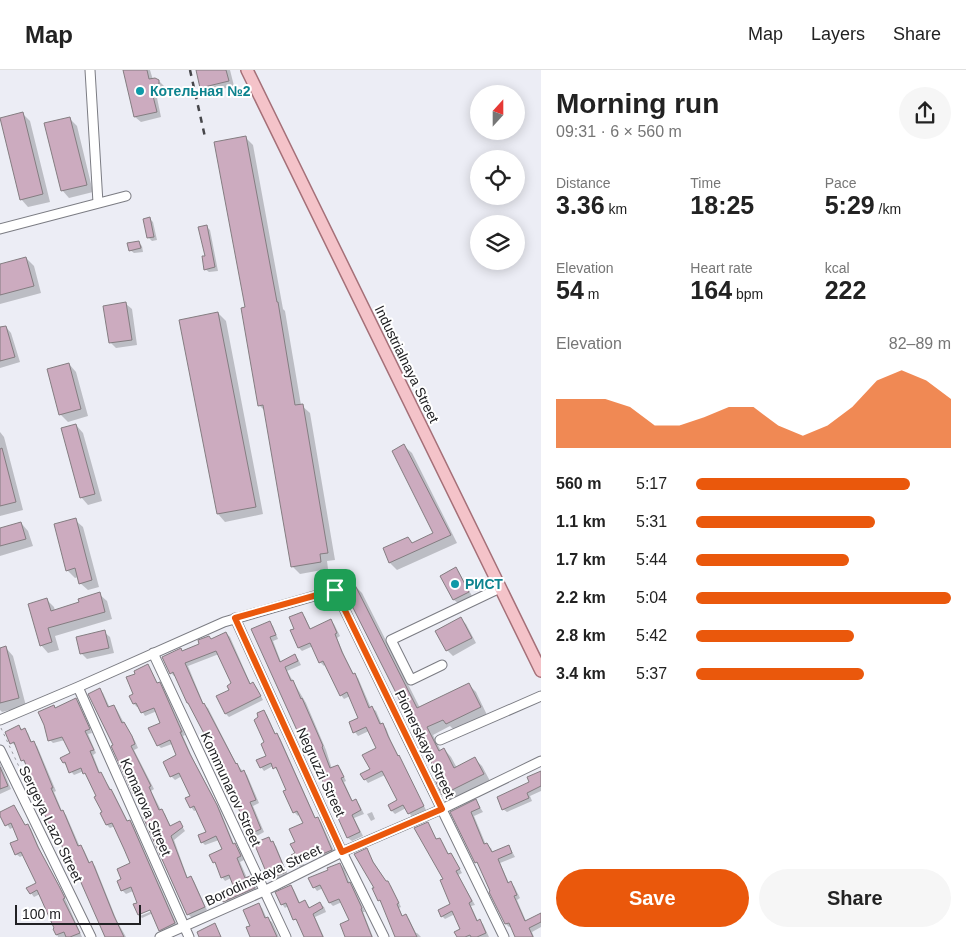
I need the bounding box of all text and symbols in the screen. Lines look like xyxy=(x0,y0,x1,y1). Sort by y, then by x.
text: Map xyxy=(25,21,73,48)
text: Map xyxy=(748,24,783,44)
text: Layers xyxy=(811,24,865,44)
text: Share xyxy=(893,24,941,44)
place label: Котельная №2 xyxy=(150,83,251,99)
marker: Котельная №2 xyxy=(134,85,146,97)
north arrow xyxy=(470,85,525,140)
map controls xyxy=(470,85,525,270)
button: share xyxy=(899,87,951,139)
text: Morning run xyxy=(556,88,719,119)
text: 09:31 · 6 × 560 m xyxy=(556,123,682,140)
button: locate xyxy=(470,150,525,205)
text: Distance xyxy=(556,175,610,191)
text: Time xyxy=(690,175,721,191)
text: Pace xyxy=(825,175,857,191)
text: 3.36 xyxy=(556,191,605,219)
text: 18:25 xyxy=(690,191,754,219)
text: 5:29 xyxy=(825,191,875,219)
text: km xyxy=(605,201,627,217)
text: /km xyxy=(875,201,901,217)
button: layers xyxy=(470,215,525,270)
text: Elevation xyxy=(556,260,614,276)
text: Heart rate xyxy=(690,260,753,276)
text: kcal xyxy=(825,260,850,276)
text: 54 xyxy=(556,276,584,304)
text: 164 xyxy=(690,276,732,304)
text: 222 xyxy=(825,276,866,304)
text: m xyxy=(584,286,599,302)
text: bpm xyxy=(732,286,763,302)
street label: Industrialnaya Street xyxy=(372,303,442,425)
text: Elevation xyxy=(556,335,622,352)
text: 82–89 m xyxy=(889,335,951,352)
text: 560 m xyxy=(556,475,601,492)
text: 5:17 xyxy=(636,475,667,492)
text: 1.1 km xyxy=(556,513,606,530)
text: 5:31 xyxy=(636,513,667,530)
text: 1.7 km xyxy=(556,551,606,568)
text: 5:44 xyxy=(636,551,667,568)
pin xyxy=(314,569,356,611)
icon: arrive xyxy=(321,576,349,604)
place label: РИСТ xyxy=(465,576,503,592)
marker: РИСТ xyxy=(449,578,461,590)
text: 2.2 km xyxy=(556,589,606,606)
text: 5:04 xyxy=(636,589,667,606)
text: 2.8 km xyxy=(556,627,606,644)
text: 5:42 xyxy=(636,627,667,644)
text: 3.4 km xyxy=(556,665,606,682)
text: 5:37 xyxy=(636,665,667,682)
street label: Pionerskaya Street xyxy=(392,687,458,801)
street label: Negruzzi Street xyxy=(293,725,349,819)
street label: Kommunarov Street xyxy=(197,729,265,849)
street label: Komarova Street xyxy=(117,756,175,858)
street label: Sergeya Lazo Street xyxy=(16,763,86,885)
street label: Borodinskaya Street xyxy=(202,841,324,909)
button: Save xyxy=(556,869,749,927)
button: Share xyxy=(759,869,951,927)
scale bar xyxy=(15,902,141,925)
text: 100 m xyxy=(22,906,61,922)

